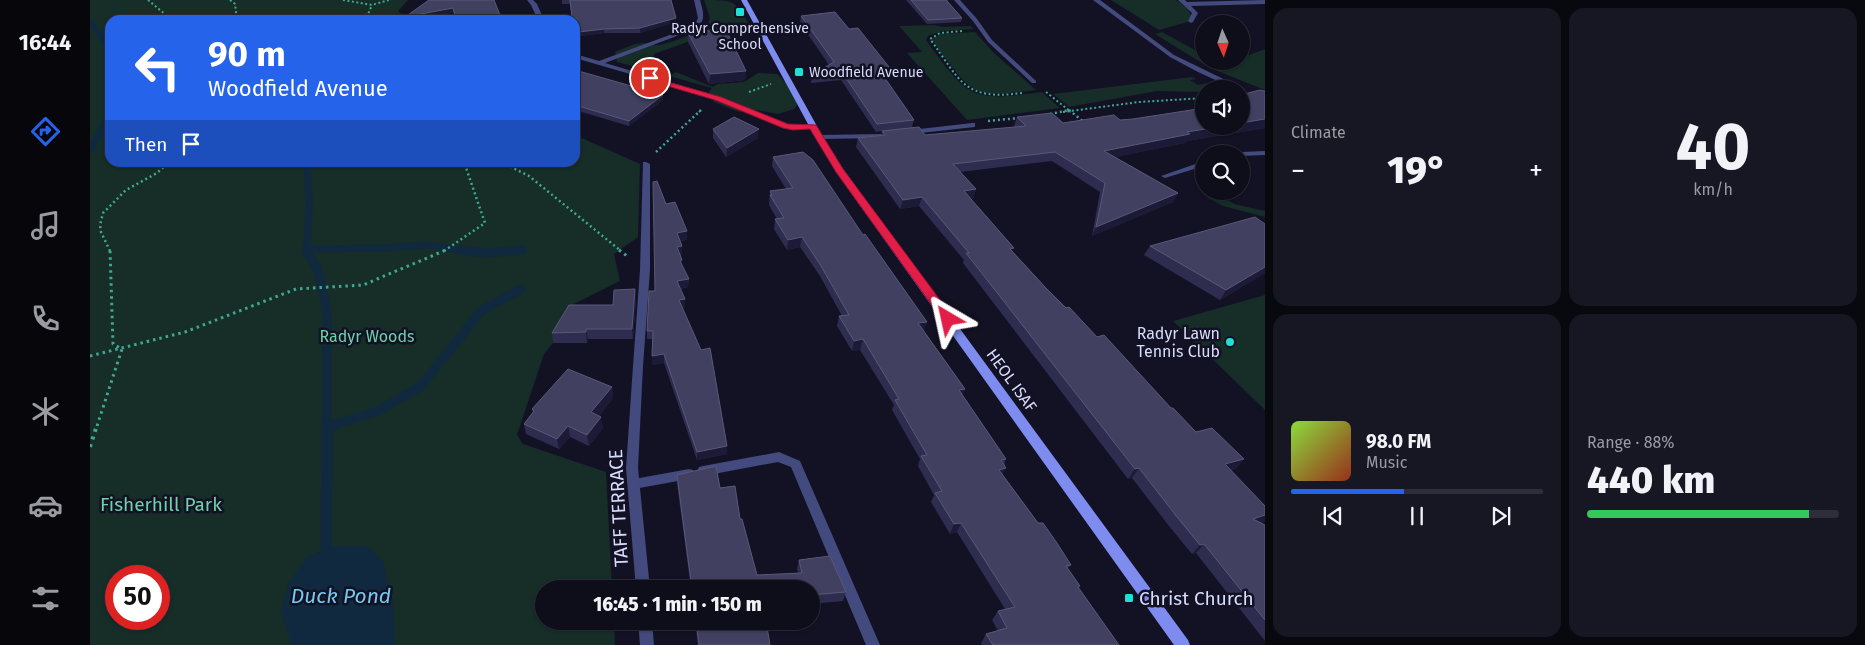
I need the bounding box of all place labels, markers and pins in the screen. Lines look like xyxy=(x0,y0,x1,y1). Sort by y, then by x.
marker: Radyr Comprehensive School xyxy=(734,6,746,18)
place label: Radyr Comprehensive School xyxy=(671,20,809,53)
pin xyxy=(629,57,671,99)
place label: Woodfield Avenue xyxy=(809,64,923,81)
marker: Woodfield Avenue xyxy=(793,66,805,78)
place label: Radyr Lawn Tennis Club xyxy=(1137,324,1220,361)
marker: Radyr Lawn Tennis Club xyxy=(1224,336,1236,348)
place label: Christ Church xyxy=(1139,587,1254,610)
marker: Christ Church xyxy=(1123,592,1135,604)

